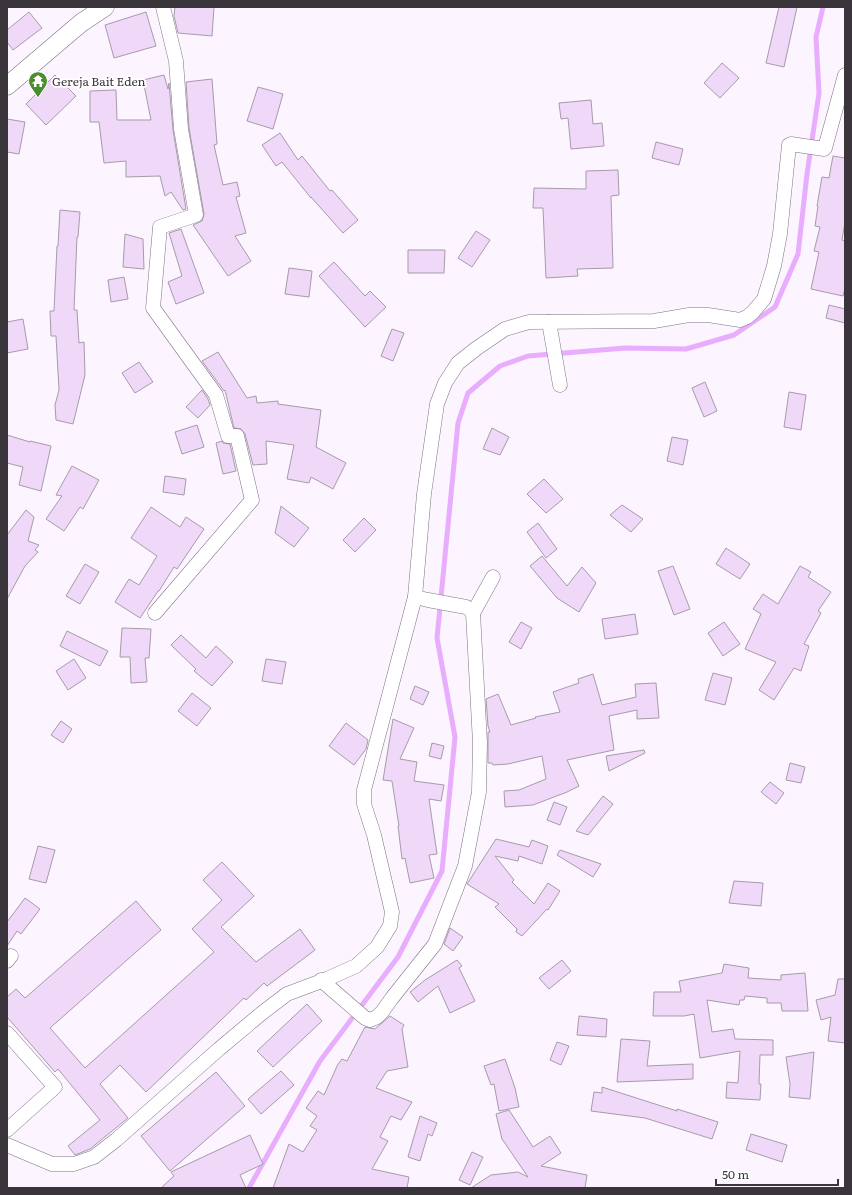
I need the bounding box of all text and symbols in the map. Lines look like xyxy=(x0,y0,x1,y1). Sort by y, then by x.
temple icon: Gereja Bait Eden xyxy=(27,70,49,98)
place label: Gereja Bait Eden xyxy=(52,72,146,90)
scale bar xyxy=(716,1161,838,1187)
text: 50 m xyxy=(722,1165,749,1183)

